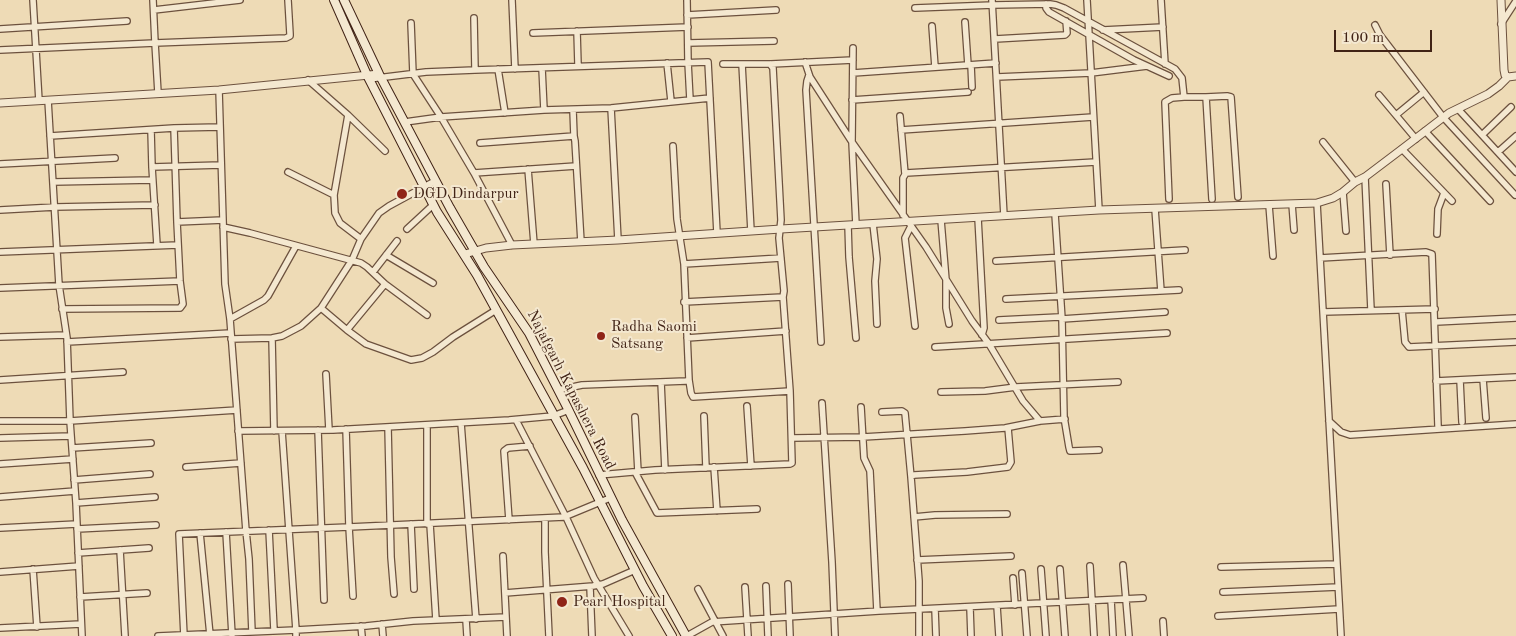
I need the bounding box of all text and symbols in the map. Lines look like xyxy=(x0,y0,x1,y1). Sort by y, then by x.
scale bar xyxy=(1336,20,1434,52)
text: 100 m xyxy=(1342,31,1384,46)
place label: DGD Dindarpur xyxy=(413,185,519,203)
marker: DGD Dindarpur xyxy=(395,187,409,201)
street label: Najafgarh Kapashera Road xyxy=(523,307,619,473)
place label: Radha Saomi Satsang xyxy=(611,318,697,353)
marker: Radha Saomi Satsang xyxy=(595,330,607,342)
place label: Pearl Hospital xyxy=(573,593,665,611)
marker: Pearl Hospital xyxy=(555,595,569,609)

